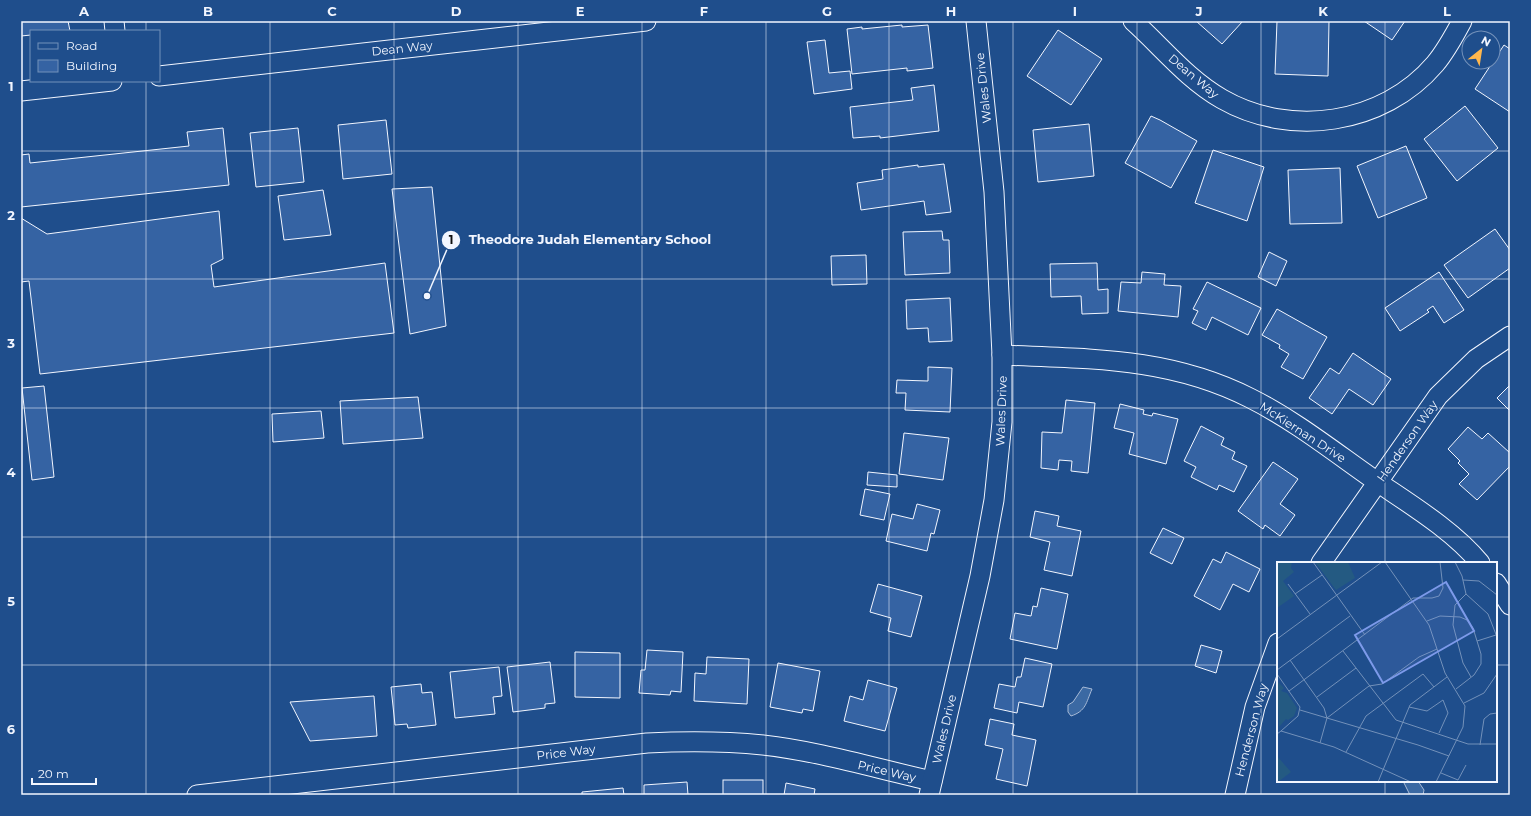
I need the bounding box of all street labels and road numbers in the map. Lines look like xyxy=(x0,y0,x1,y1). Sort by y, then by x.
street label: Dean Way xyxy=(371,37,434,59)
street label: Dean Way xyxy=(1166,51,1223,102)
street label: Wales Drive xyxy=(972,52,994,124)
street label: Wales Drive xyxy=(992,375,1010,447)
street label: Henderson Way xyxy=(1373,397,1441,485)
street label: McKiernan Drive xyxy=(1257,399,1349,465)
street label: Henderson Way xyxy=(1231,681,1271,778)
street label: Wales Drive xyxy=(929,693,959,765)
street label: Price Way xyxy=(536,741,597,763)
street label: Price Way xyxy=(856,757,918,785)

